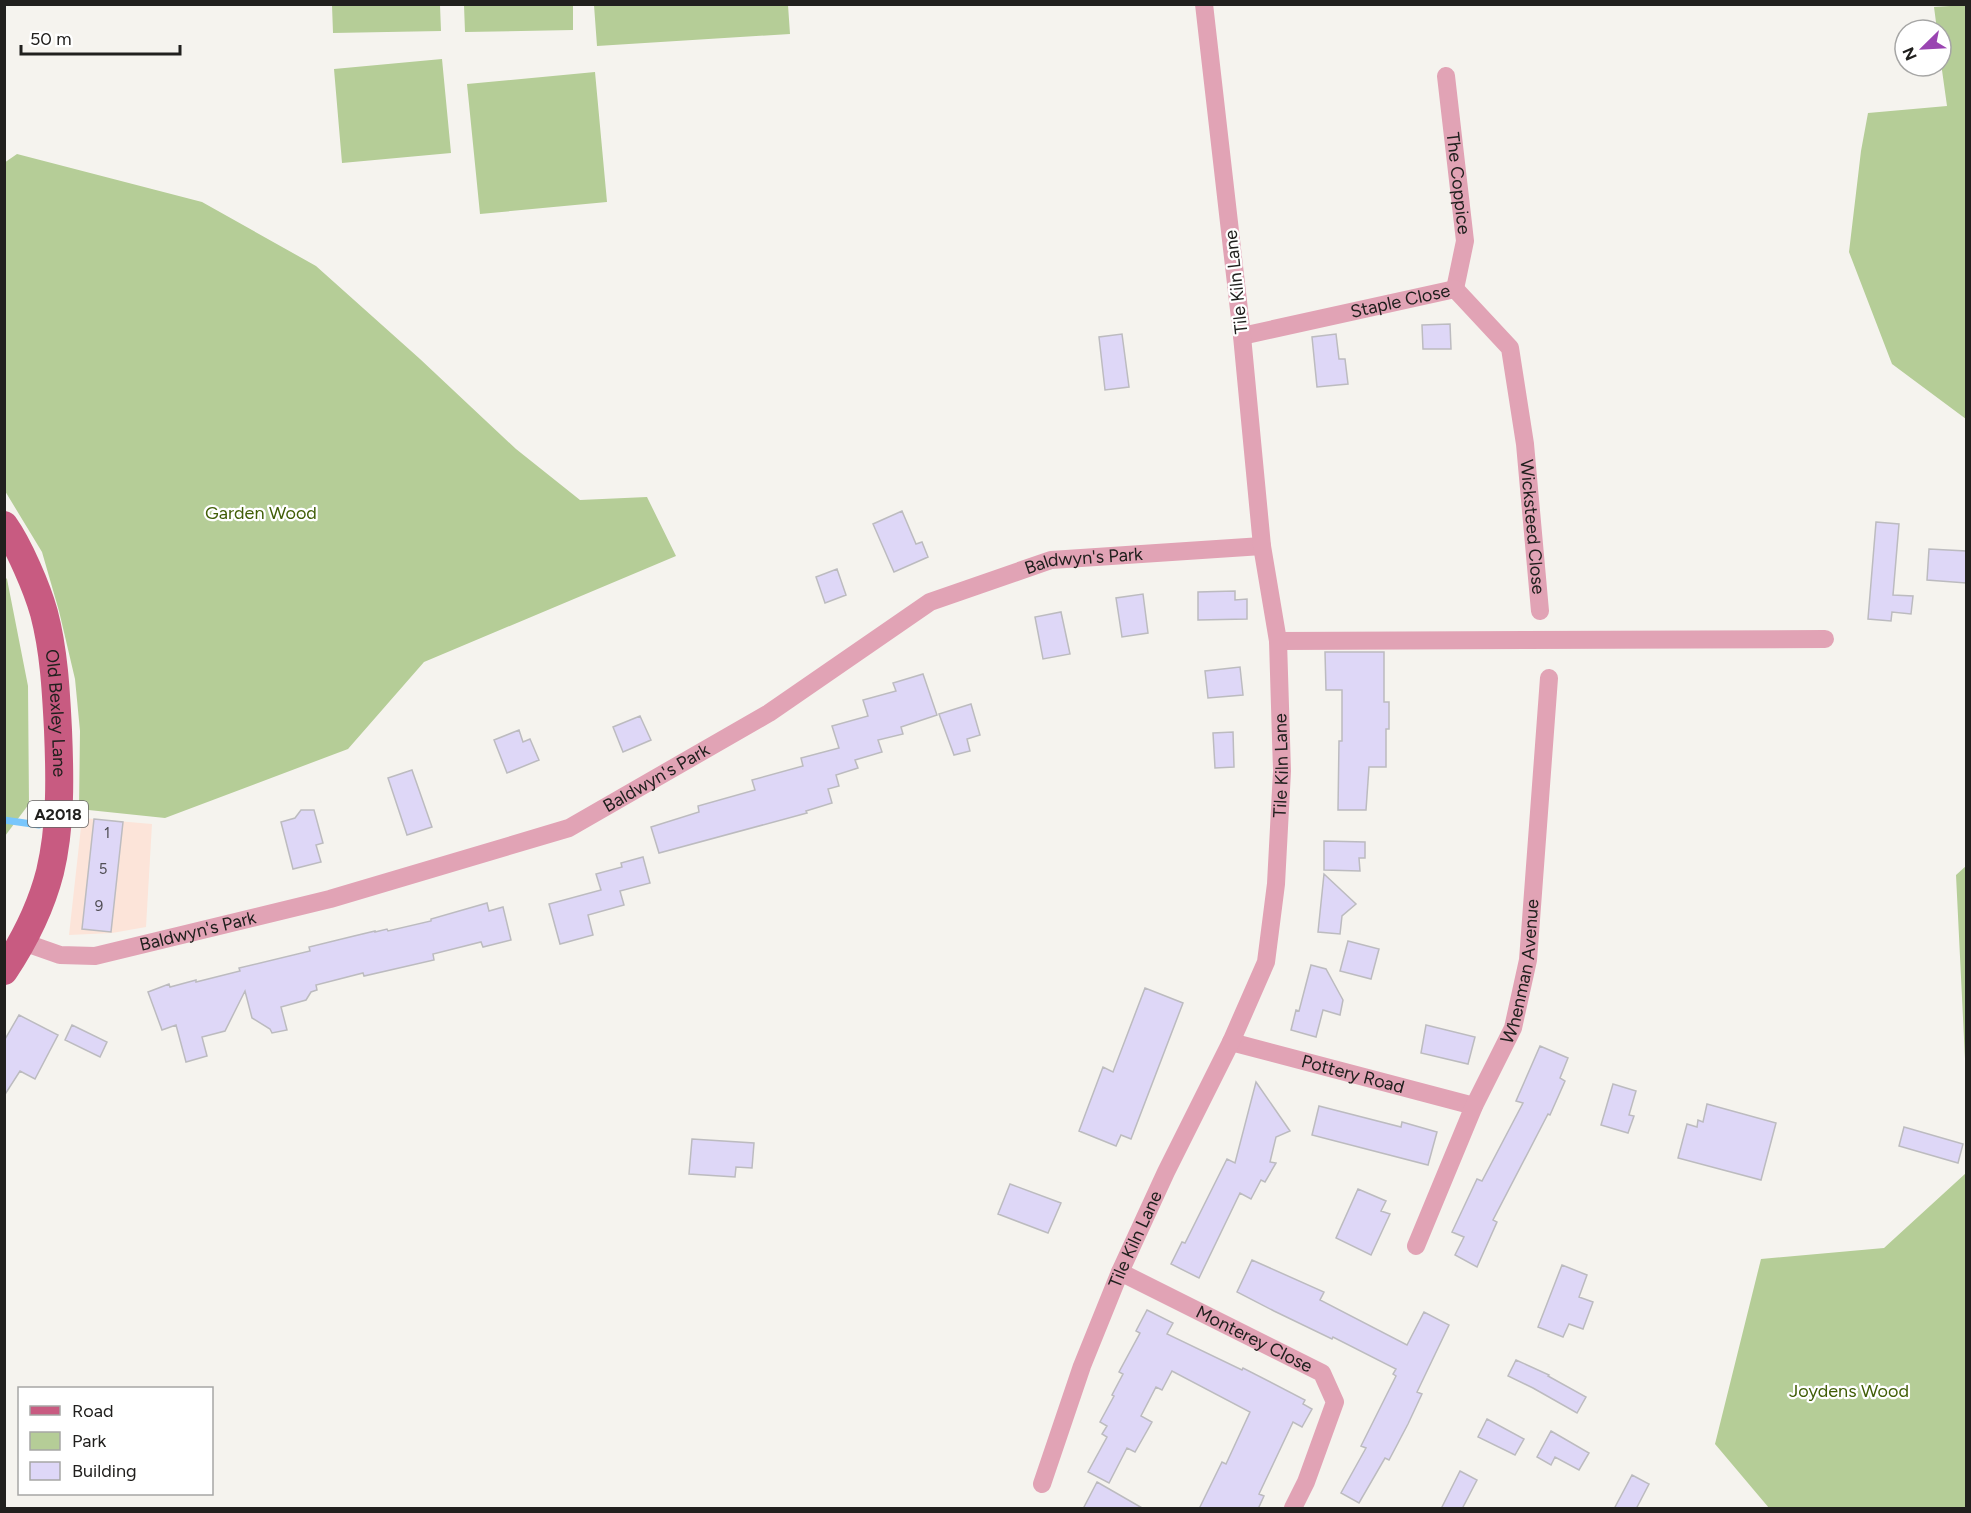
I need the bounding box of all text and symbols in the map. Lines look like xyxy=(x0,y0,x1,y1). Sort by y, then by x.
scale bar xyxy=(21,18,180,56)
north arrow xyxy=(1893,18,1953,78)
text: 50 m xyxy=(30,28,72,50)
text: N xyxy=(1899,44,1921,63)
street label: The Coppice xyxy=(1442,131,1475,236)
street label: Tile Kiln Lane xyxy=(1220,229,1252,335)
street label: Staple Close xyxy=(1348,279,1452,323)
street label: Wicksteed Close xyxy=(1515,458,1549,595)
park label: Garden Wood xyxy=(205,502,317,524)
street label: Baldwyn's Park xyxy=(1022,543,1144,579)
street label: Old Bexley Lane xyxy=(40,648,70,777)
street label: Tile Kiln Lane xyxy=(1269,713,1293,818)
street label: Baldwyn's Park xyxy=(599,738,714,817)
road number: A2018 xyxy=(28,801,88,827)
house number: 1 xyxy=(104,824,110,842)
house number: 5 xyxy=(99,860,107,878)
house number: 9 xyxy=(95,897,103,915)
street label: Whenman Avenue xyxy=(1496,898,1544,1047)
street label: Baldwyn's Park xyxy=(137,906,259,956)
street label: Pottery Road xyxy=(1299,1050,1407,1098)
street label: Tile Kiln Lane xyxy=(1104,1187,1167,1291)
street label: Monterey Close xyxy=(1192,1301,1316,1378)
park label: Joydens Wood xyxy=(1789,1380,1909,1402)
legend xyxy=(18,1387,213,1495)
text: Road xyxy=(72,1400,113,1422)
text: Park xyxy=(72,1430,107,1452)
text: Building xyxy=(72,1460,137,1482)

